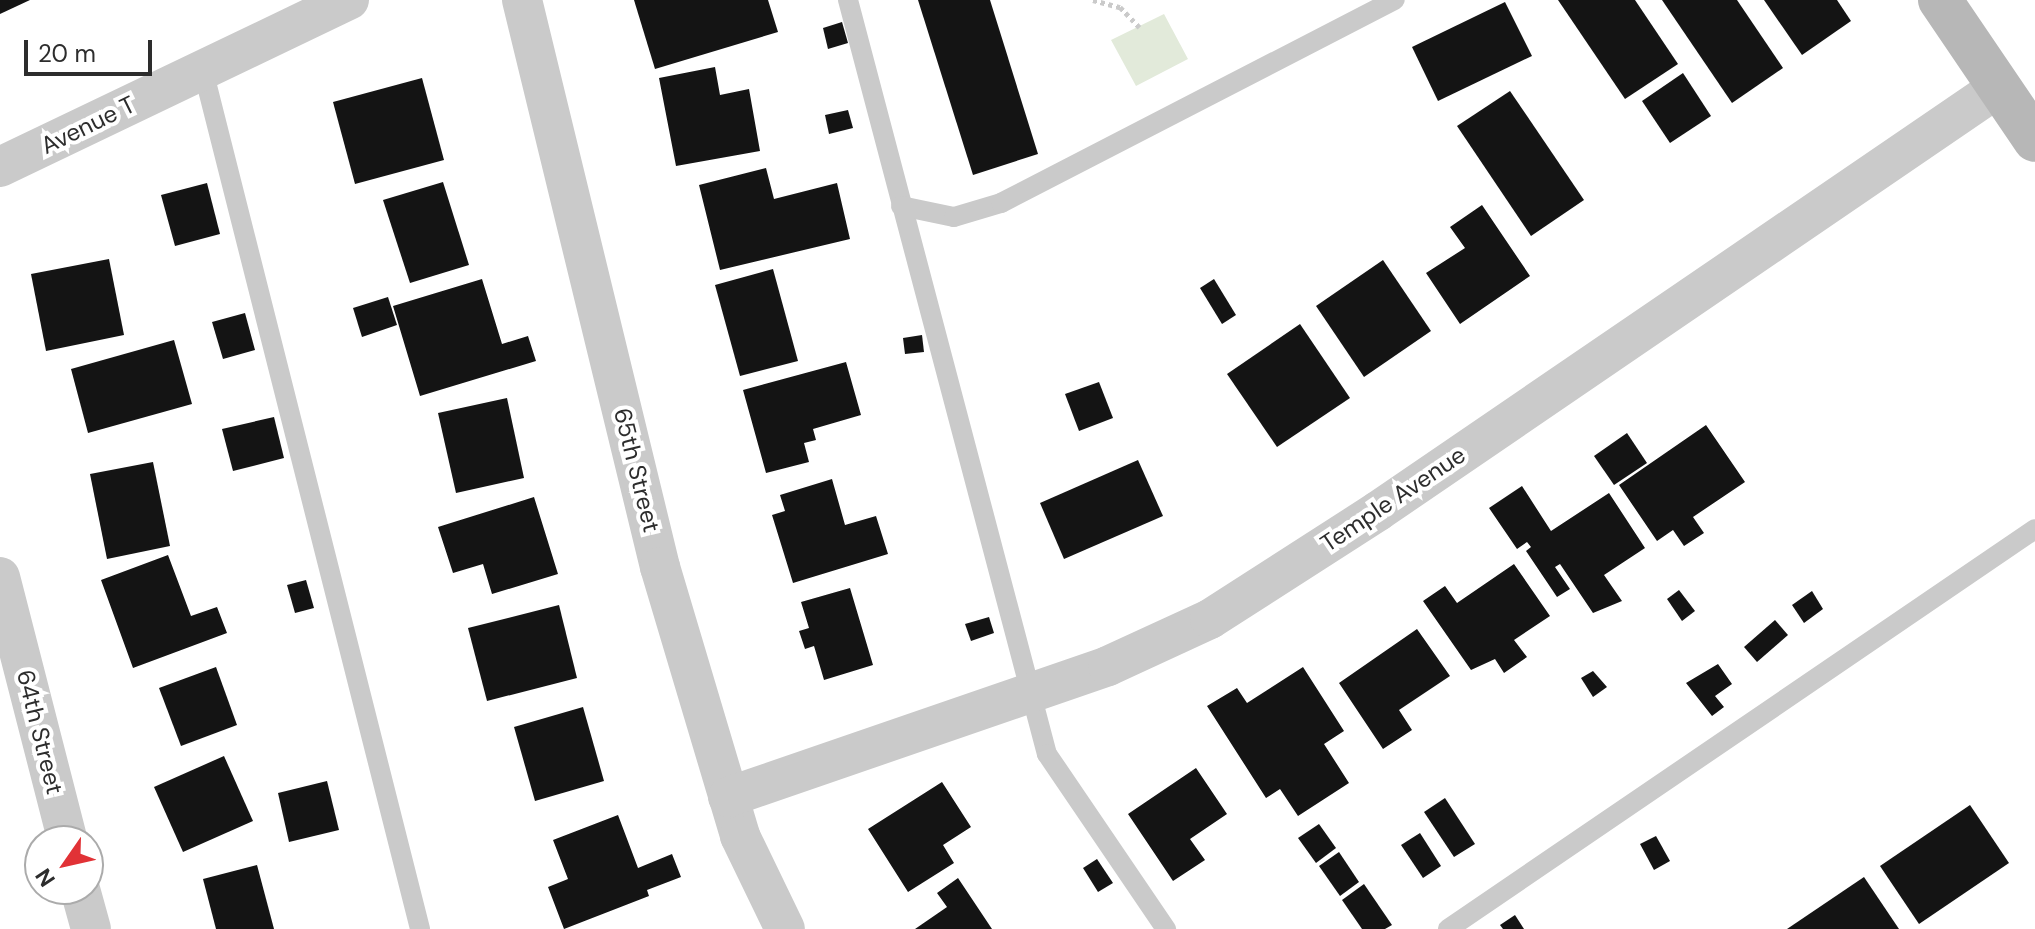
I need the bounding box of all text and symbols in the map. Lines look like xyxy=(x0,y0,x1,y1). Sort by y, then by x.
scale bar xyxy=(28,24,156,74)
text: 20 m xyxy=(38,38,96,69)
street label: Avenue T xyxy=(36,90,140,160)
street label: 65th Street xyxy=(608,405,666,535)
street label: Temple Avenue xyxy=(1315,440,1471,558)
street label: 64th Street xyxy=(11,667,69,797)
north arrow xyxy=(24,825,104,905)
text: N xyxy=(29,863,62,892)

